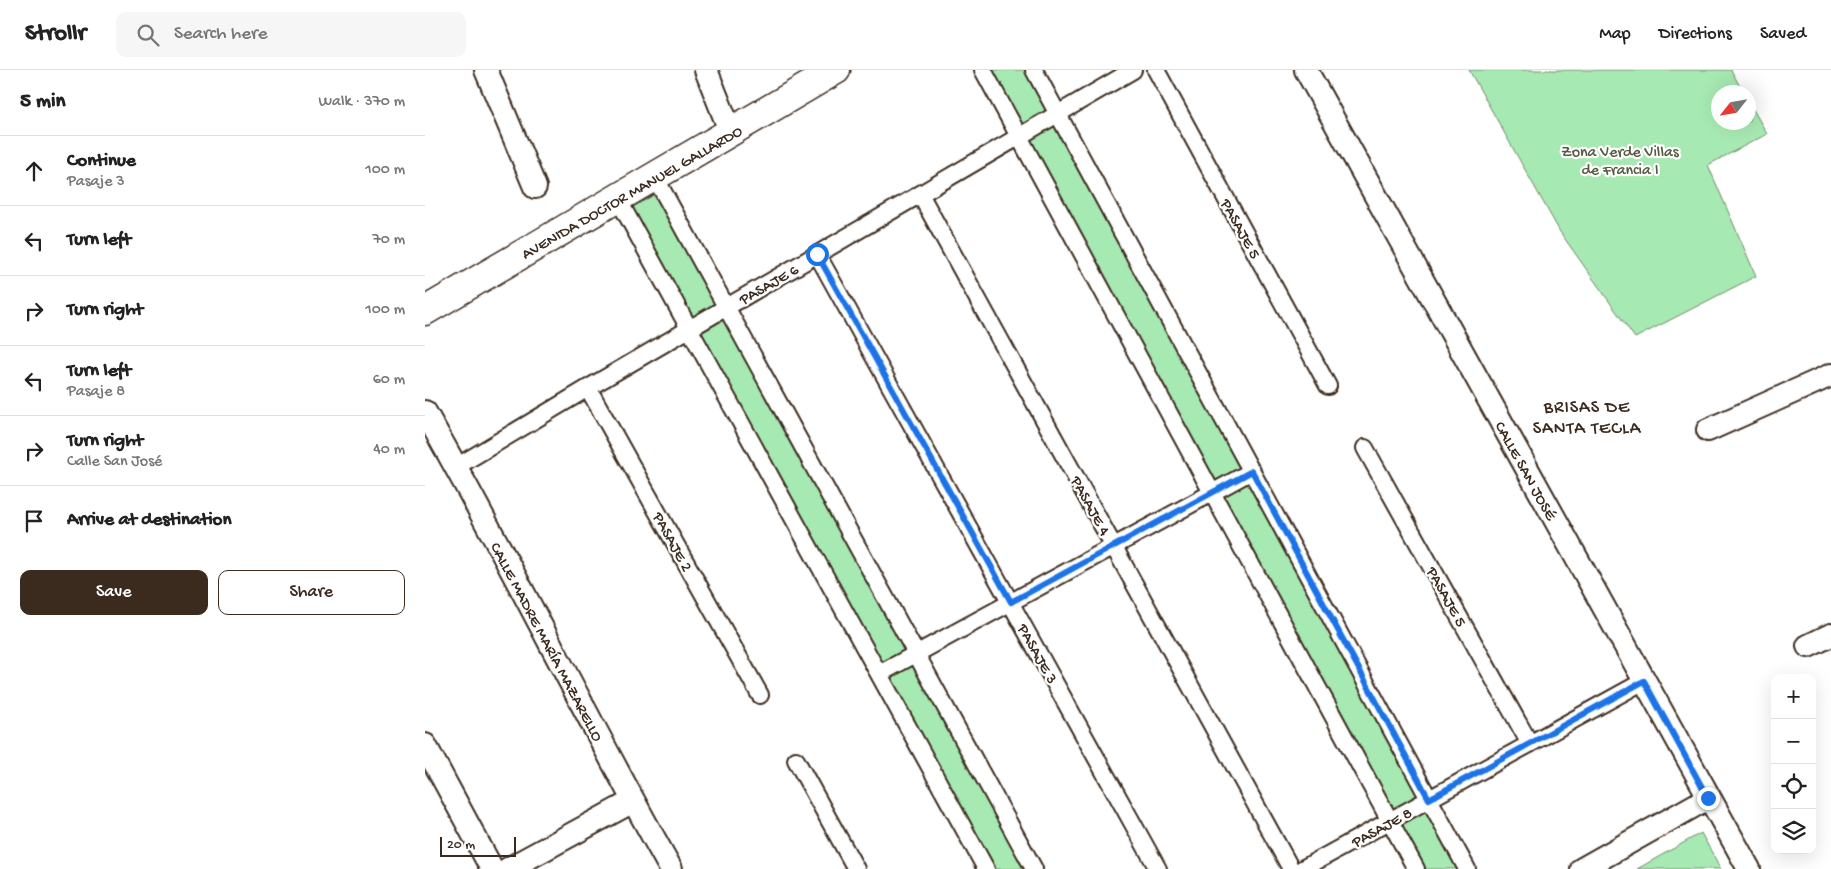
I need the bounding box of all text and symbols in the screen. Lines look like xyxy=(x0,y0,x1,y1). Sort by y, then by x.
search box xyxy=(116,12,466,57)
text: Strollr xyxy=(25,20,86,49)
icon: search xyxy=(134,21,162,49)
text: Search here xyxy=(174,23,268,46)
text: Map xyxy=(1599,24,1631,45)
text: Directions xyxy=(1659,24,1732,45)
text: Saved xyxy=(1760,24,1806,45)
north arrow xyxy=(1711,85,1756,130)
text: 5 min xyxy=(20,90,65,115)
text: Walk · 370 m xyxy=(318,93,405,112)
street label: AVENIDA DOCTOR MANUEL GALLARDO xyxy=(519,123,747,265)
park label: Zona Verde Villas de Francia I xyxy=(1561,144,1680,181)
text: Continue xyxy=(67,150,136,173)
icon: ahead xyxy=(20,157,48,185)
text: 100 m xyxy=(365,161,405,180)
text: Pasaje 3 xyxy=(67,173,125,192)
street label: PASAJE 5 xyxy=(1214,195,1263,263)
icon: left xyxy=(20,227,48,255)
text: Turn left xyxy=(67,229,131,252)
text: 70 m xyxy=(372,231,405,250)
route start xyxy=(806,243,829,266)
street label: PASAJE 6 xyxy=(736,261,804,311)
icon: right xyxy=(20,297,48,325)
text: Turn right xyxy=(67,299,143,322)
text: 100 m xyxy=(365,301,405,320)
text: Turn left xyxy=(67,360,131,383)
icon: left xyxy=(20,367,48,395)
text: 60 m xyxy=(373,371,405,390)
text: Pasaje 8 xyxy=(67,383,125,402)
district label: BRISAS DE SANTA TECLA xyxy=(1533,398,1642,440)
street label: CALLE SAN JOSÉ xyxy=(1489,419,1559,525)
text: Turn right xyxy=(67,430,143,453)
icon: right xyxy=(20,437,48,465)
text: 40 m xyxy=(373,441,405,460)
text: Calle San José xyxy=(67,453,162,472)
street label: PASAJE 4 xyxy=(1064,473,1113,540)
icon: arrive xyxy=(20,507,48,535)
text: Arrive at destination xyxy=(67,509,231,532)
street label: PASAJE 2 xyxy=(646,509,695,576)
street label: CALLE MADRE MARÍA MAZARELLO xyxy=(484,539,607,746)
street label: PASAJE 5 xyxy=(1420,563,1469,631)
button: Save xyxy=(20,570,208,615)
button: Share xyxy=(218,570,405,615)
street label: PASAJE 3 xyxy=(1011,620,1060,688)
map controls xyxy=(1771,674,1816,854)
button: + xyxy=(1771,674,1816,719)
button: − xyxy=(1771,719,1816,764)
button: locate xyxy=(1771,764,1816,809)
route end xyxy=(1697,787,1720,810)
street label: PASAJE 8 xyxy=(1348,805,1416,854)
button: layers xyxy=(1771,809,1816,854)
scale bar xyxy=(440,834,516,857)
text: 20 m xyxy=(447,837,475,854)

